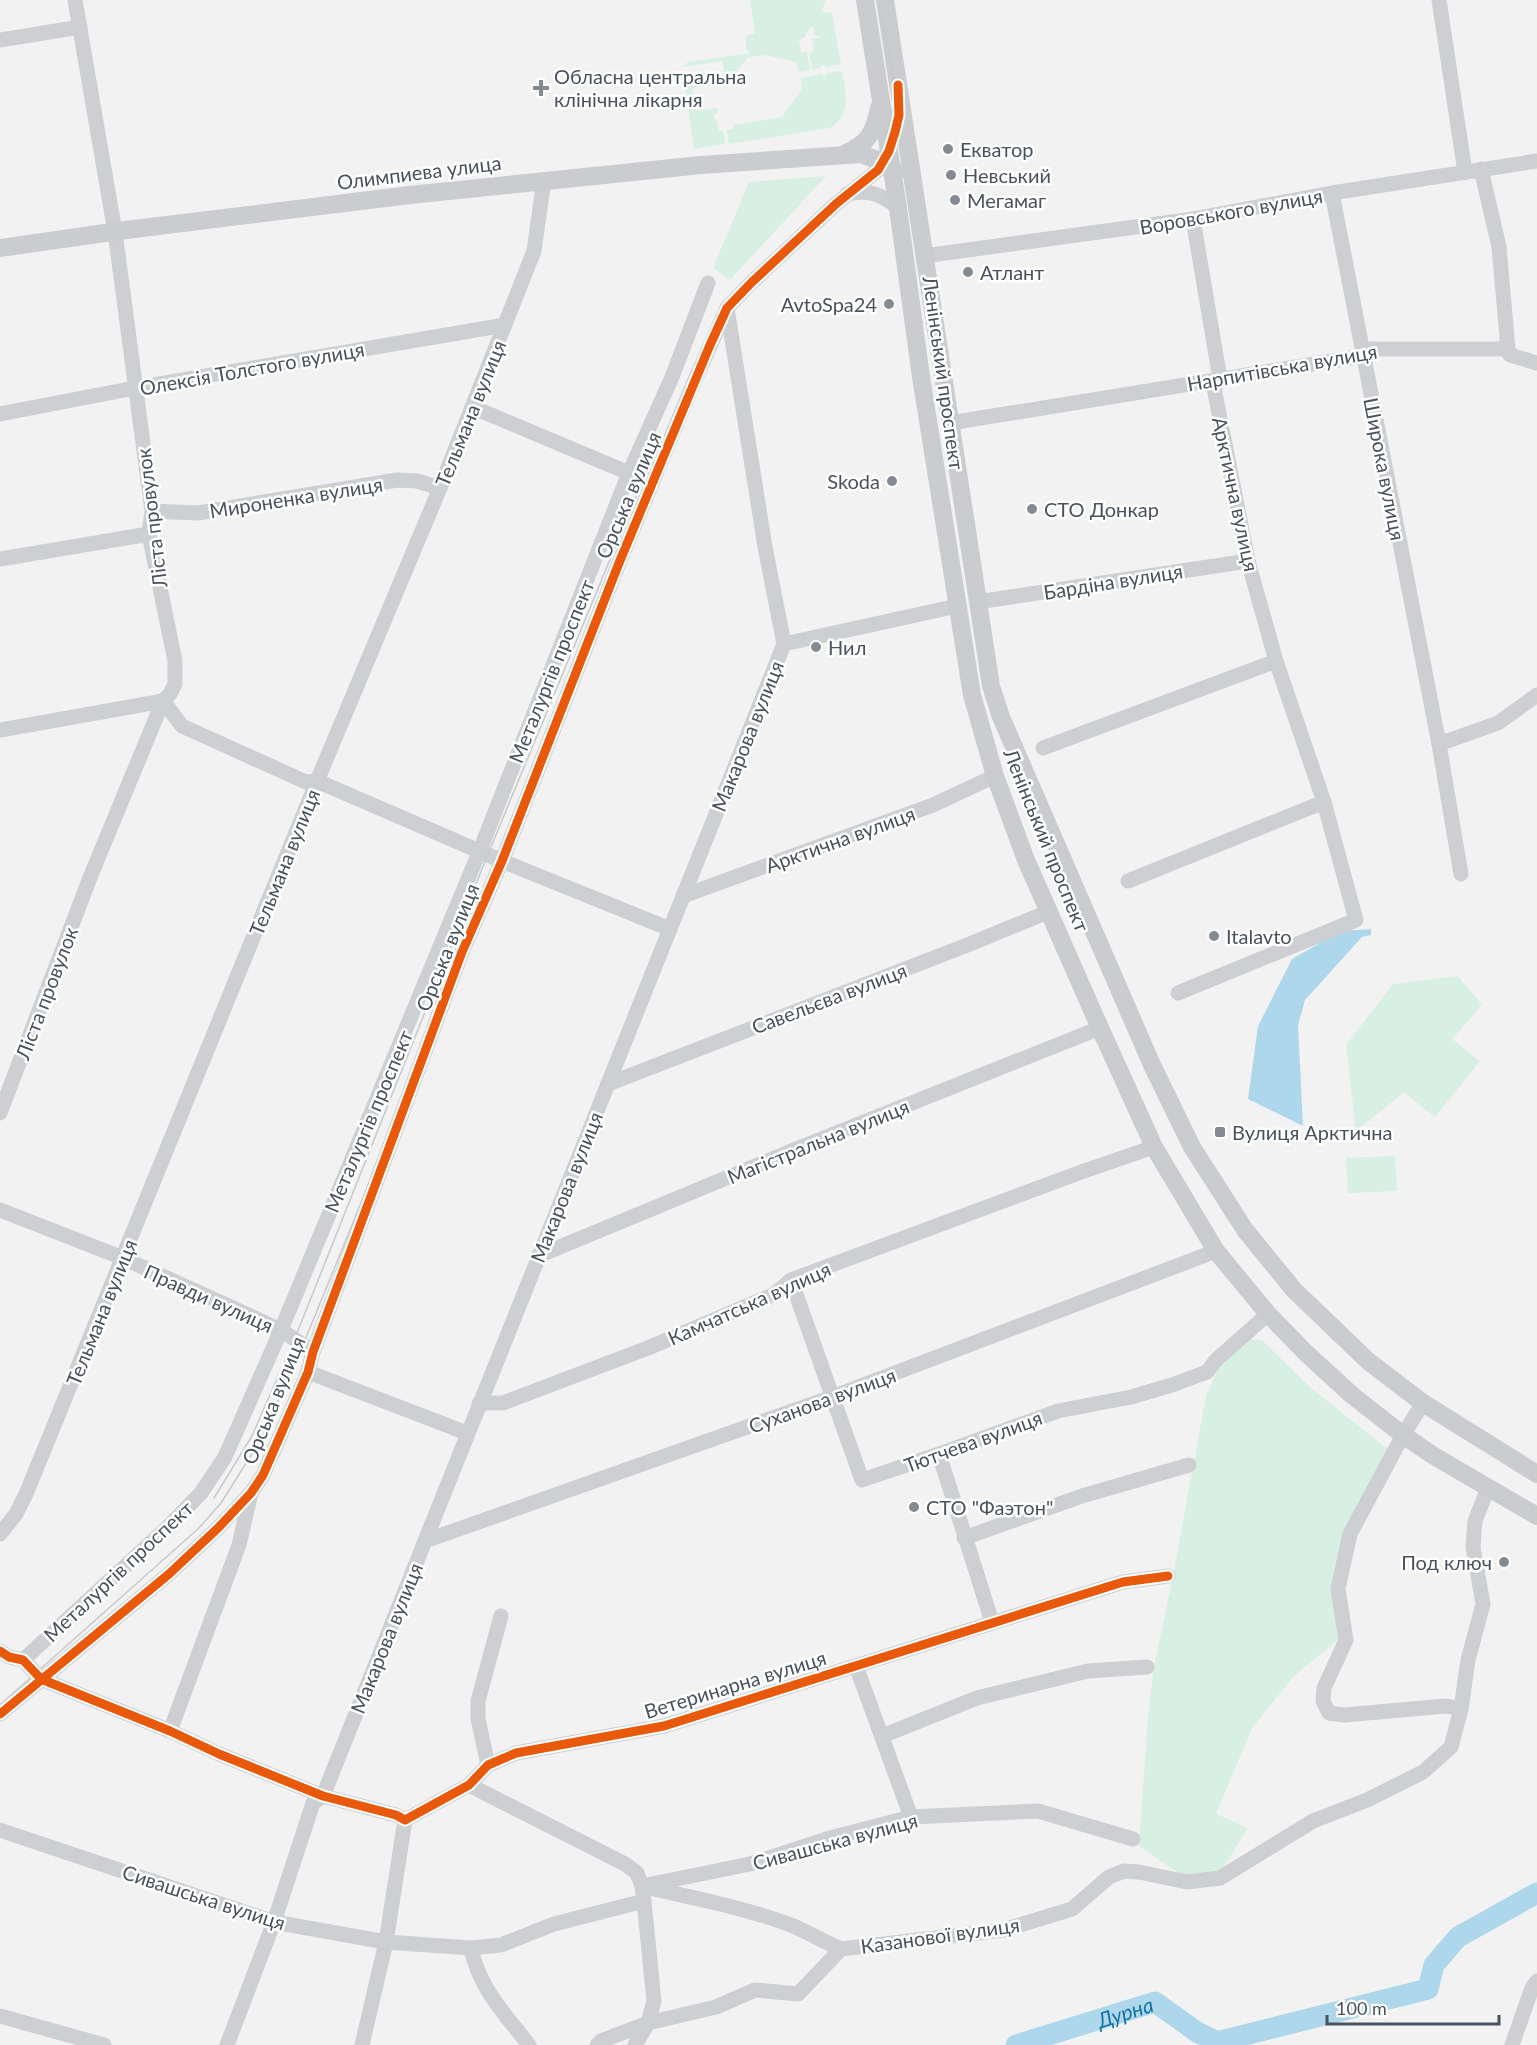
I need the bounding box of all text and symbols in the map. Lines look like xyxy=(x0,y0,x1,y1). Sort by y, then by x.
place label: Обласна центральна клінічна лікарня xyxy=(554,64,746,111)
marker: Обласна центральна клінічна лікарня xyxy=(532,79,550,97)
place label: Екватор xyxy=(960,137,1033,161)
marker: Екватор xyxy=(941,142,955,156)
street label: Олимпиева улица xyxy=(335,150,503,194)
place label: Невський xyxy=(963,163,1051,187)
marker: Невський xyxy=(944,168,958,182)
street label: Воровського вулиця xyxy=(1138,183,1324,239)
place label: Мегамаг xyxy=(967,188,1046,212)
marker: Мегамаг xyxy=(948,193,962,207)
place label: Атлант xyxy=(980,260,1044,284)
marker: Атлант xyxy=(961,265,975,279)
street label: Ленінський проспект xyxy=(918,274,969,471)
place label: AvtoSpa24 xyxy=(781,292,877,316)
marker: AvtoSpa24 xyxy=(882,297,896,311)
street label: Олексія Толстого вулиця xyxy=(138,336,366,400)
street label: Тельмана вулиця xyxy=(430,336,510,490)
street label: Нарпитівська вулиця xyxy=(1185,338,1379,396)
street label: Широка вулиця xyxy=(1359,396,1411,542)
street label: Арктична вулиця xyxy=(1208,414,1264,574)
street label: Орська вулиця xyxy=(590,428,666,562)
street label: Ліста провулок xyxy=(130,446,172,590)
place label: Skoda xyxy=(827,469,880,493)
street label: Мироненка вулиця xyxy=(208,471,384,523)
marker: Skoda xyxy=(885,474,899,488)
place label: СТО Донкар xyxy=(1044,497,1159,521)
marker: СТО Донкар xyxy=(1025,502,1039,516)
street label: Бардіна вулиця xyxy=(1042,558,1184,604)
street label: Металургів проспект xyxy=(503,576,599,766)
place label: Нил xyxy=(828,635,866,659)
marker: Нил xyxy=(809,640,823,654)
street label: Макарова вулиця xyxy=(706,657,788,815)
street label: Ленінський проспект xyxy=(999,744,1095,935)
street label: Тельмана вулиця xyxy=(244,785,324,939)
street label: Арктична вулиця xyxy=(762,801,918,877)
street label: Орська вулиця xyxy=(410,880,484,1014)
street label: Ліста провулок xyxy=(9,923,83,1064)
place label: Italavto xyxy=(1226,924,1292,948)
marker: Italavto xyxy=(1207,929,1221,943)
street label: Савельєва вулиця xyxy=(748,957,910,1039)
street label: Металургів проспект xyxy=(319,1026,417,1216)
street label: Магістральна вулиця xyxy=(724,1094,912,1188)
street label: Макарова вулиця xyxy=(525,1108,607,1266)
place label: Вулиця Арктична xyxy=(1232,1120,1393,1144)
marker: Вулиця Арктична xyxy=(1213,1125,1227,1139)
street label: Тельмана вулиця xyxy=(61,1235,141,1389)
street label: Камчатська вулиця xyxy=(664,1256,834,1350)
street label: Правди вулиця xyxy=(141,1259,277,1337)
street label: Орська вулиця xyxy=(236,1333,310,1467)
street label: Суханова вулиця xyxy=(745,1362,899,1438)
street label: Тютчева вулиця xyxy=(901,1405,1045,1477)
place label: СТО "Фаэтон" xyxy=(926,1495,1053,1519)
street label: Металургів проспект xyxy=(38,1496,198,1646)
marker: СТО "Фаэтон" xyxy=(907,1500,921,1514)
place label: Под ключ xyxy=(1401,1550,1492,1574)
marker: Под ключ xyxy=(1497,1555,1511,1569)
street label: Макарова вулиця xyxy=(345,1559,427,1717)
street label: Ветеринарна вулиця xyxy=(641,1645,829,1723)
street label: Сивашська вулиця xyxy=(750,1807,920,1875)
street label: Сивашська вулиця xyxy=(120,1859,288,1935)
street label: Казанової вулиця xyxy=(859,1912,1021,1958)
scale bar xyxy=(1327,1988,1500,2026)
water label: Дурна xyxy=(1092,1991,1156,2032)
text: 100 m xyxy=(1336,1997,1387,2019)

